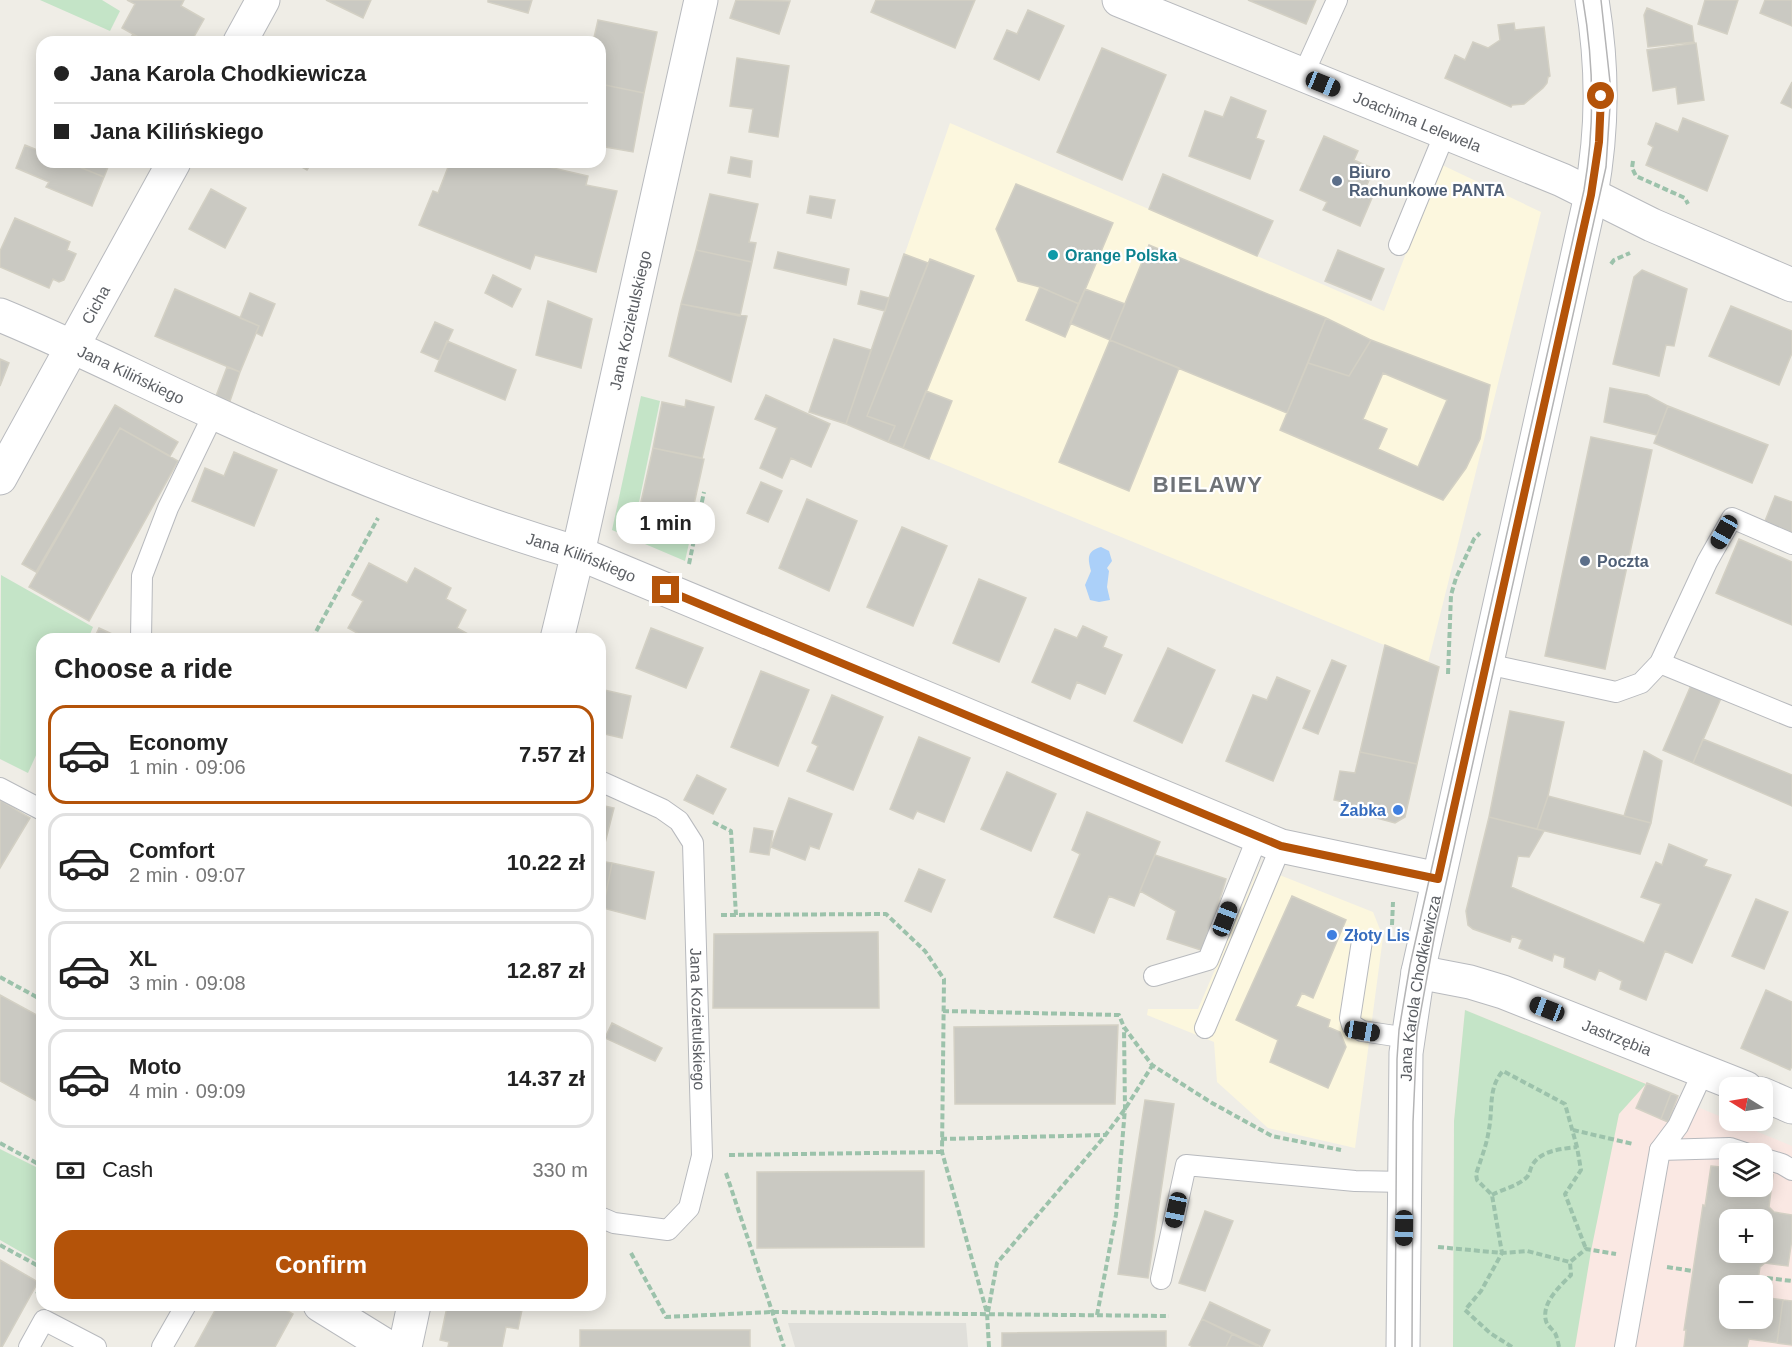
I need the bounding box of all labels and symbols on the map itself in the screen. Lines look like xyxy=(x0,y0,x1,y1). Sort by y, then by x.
car xyxy=(1303,69,1343,99)
route start xyxy=(1587,82,1614,109)
street label: Joachima Lelewela xyxy=(1351,88,1483,155)
place label: Biuro Rachunkowe PANTA xyxy=(1349,164,1505,199)
marker: Biuro Rachunkowe PANTA xyxy=(1330,174,1344,188)
place label: Orange Polska xyxy=(1065,247,1177,264)
marker: Orange Polska xyxy=(1046,248,1060,262)
street label: Jana Kozietulskiego xyxy=(607,249,654,392)
street label: Cicha xyxy=(79,283,113,327)
street label: Jana Kilińskiego xyxy=(75,342,187,407)
district label: BIELAWY xyxy=(1153,472,1263,497)
callout: 1 min xyxy=(616,503,716,545)
car xyxy=(1707,512,1741,552)
street label: Jana Kilińskiego xyxy=(524,530,639,585)
place label: Poczta xyxy=(1597,553,1649,570)
marker: Poczta xyxy=(1578,554,1592,568)
route end xyxy=(652,576,679,603)
place label: Żabka xyxy=(1340,802,1386,819)
marker: Żabka xyxy=(1391,803,1405,817)
street label: Jana Karola Chodkiewicza xyxy=(1398,894,1444,1081)
car xyxy=(1210,899,1240,939)
place label: Złoty Lis xyxy=(1344,927,1410,944)
marker: Złoty Lis xyxy=(1325,928,1339,942)
street label: Jana Kozietulskiego xyxy=(687,948,708,1091)
car xyxy=(1527,994,1567,1024)
street label: Jastrzębia xyxy=(1580,1016,1654,1059)
car xyxy=(1343,1019,1381,1043)
north arrow xyxy=(1719,1077,1773,1131)
car xyxy=(1163,1191,1189,1229)
car xyxy=(1395,1210,1413,1246)

